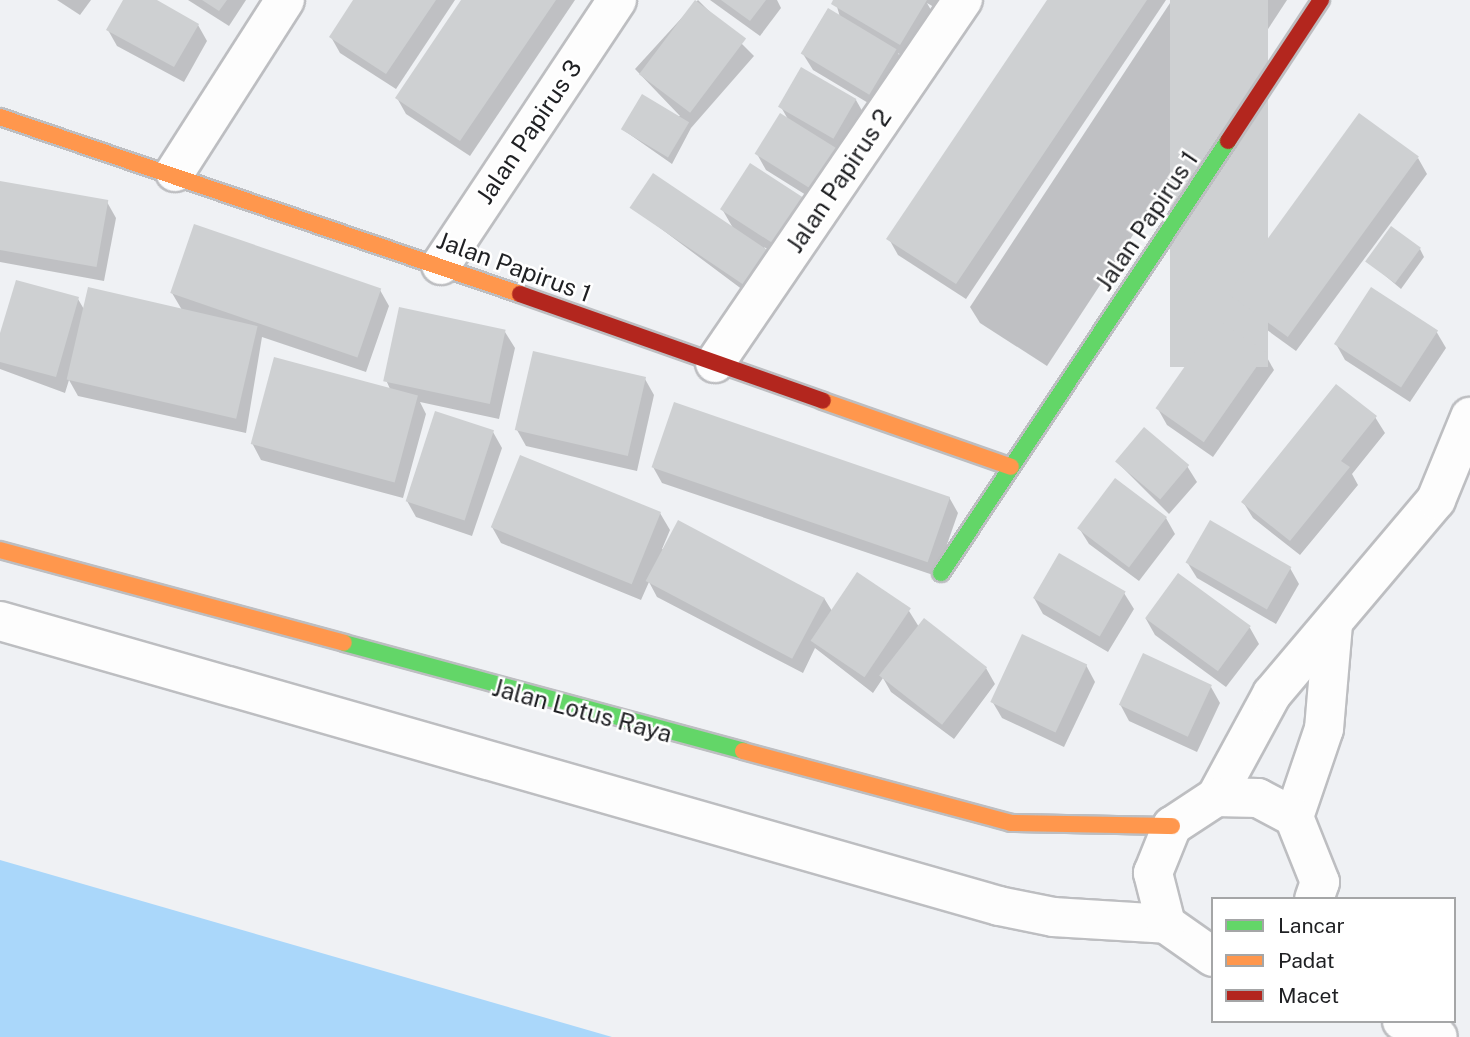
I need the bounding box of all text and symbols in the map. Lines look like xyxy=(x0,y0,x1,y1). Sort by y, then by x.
street label: Jalan Papirus 3 xyxy=(470,54,588,210)
street label: Jalan Papirus 2 xyxy=(780,104,898,258)
street label: Jalan Papirus 1 xyxy=(1090,146,1204,296)
street label: Jalan Papirus 1 xyxy=(433,226,595,308)
street label: Jalan Lotus Raya xyxy=(489,673,675,749)
legend xyxy=(1211,897,1456,1023)
text: Lancar xyxy=(1278,913,1345,938)
text: Padat xyxy=(1278,948,1335,973)
text: Macet xyxy=(1278,983,1339,1008)

